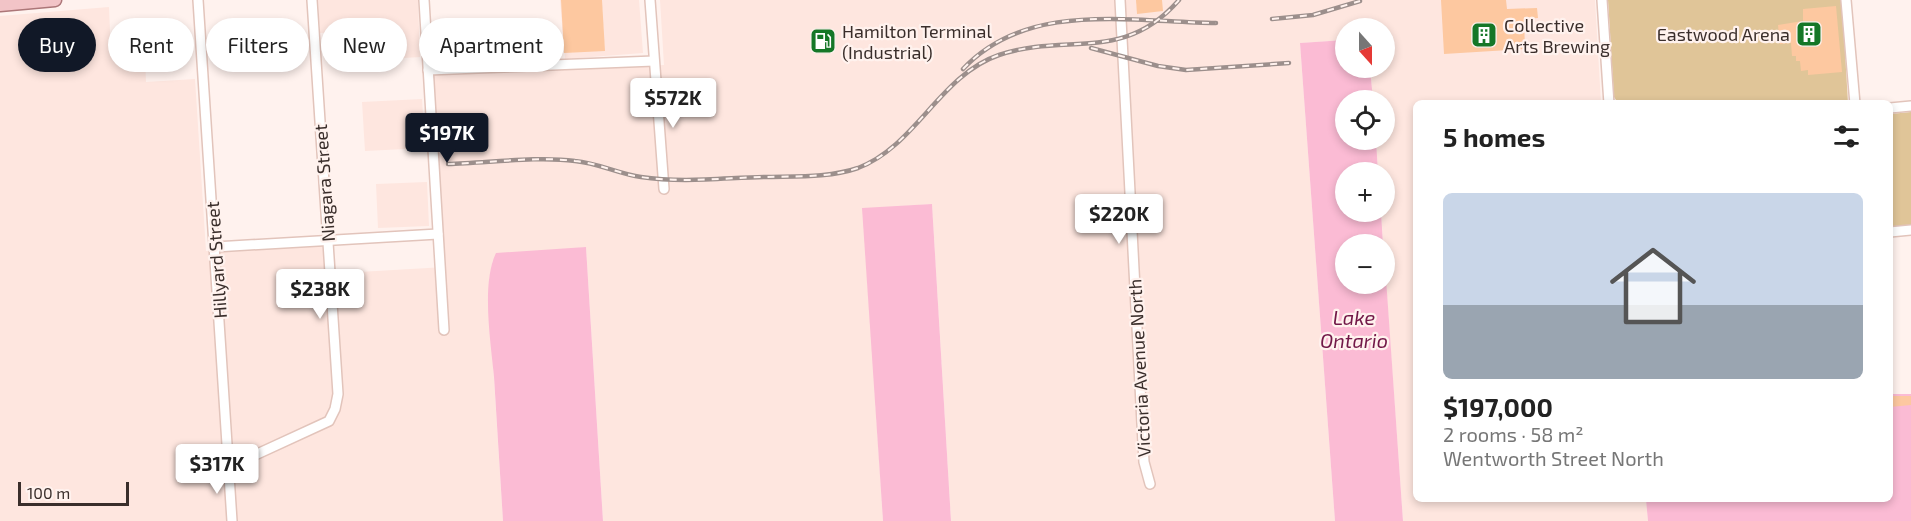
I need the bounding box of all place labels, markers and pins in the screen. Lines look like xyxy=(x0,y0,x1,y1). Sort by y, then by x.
place label: Collective Arts Brewing xyxy=(1504,14,1610,57)
building icon: Eastwood Arena xyxy=(1794,19,1824,49)
place label: Hamilton Terminal (Industrial) xyxy=(842,20,992,63)
building icon: Collective Arts Brewing xyxy=(1469,20,1499,50)
place label: Eastwood Arena xyxy=(1657,23,1790,45)
fuel station icon: Hamilton Terminal (Industrial) xyxy=(808,26,838,56)
pin: $572K xyxy=(631,78,715,129)
pin: $197K xyxy=(405,113,489,164)
pin: $220K xyxy=(1077,194,1161,245)
pin: $238K xyxy=(278,269,362,320)
pin: $317K xyxy=(175,444,259,495)

